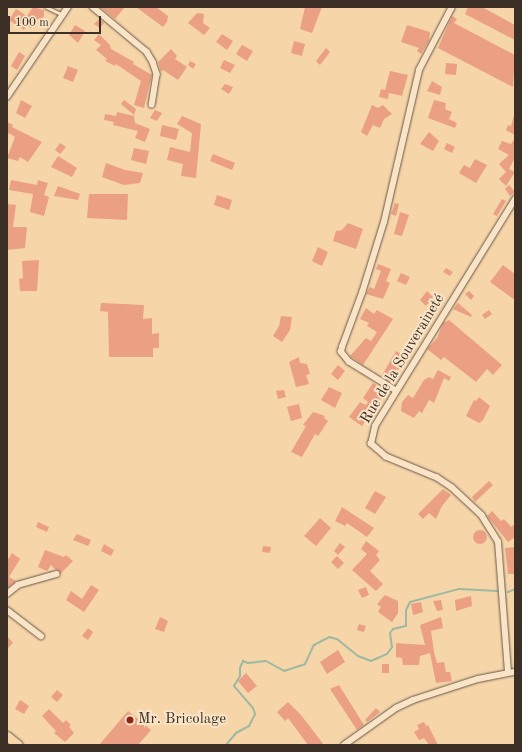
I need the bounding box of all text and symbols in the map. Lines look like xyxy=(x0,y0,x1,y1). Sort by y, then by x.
scale bar xyxy=(10,8,103,34)
text: 100 m xyxy=(15,17,49,29)
street label: Rue de la Souveraineté xyxy=(357,291,449,427)
place label: Mr. Bricolage xyxy=(138,711,226,729)
marker: Mr. Bricolage xyxy=(125,715,135,725)

